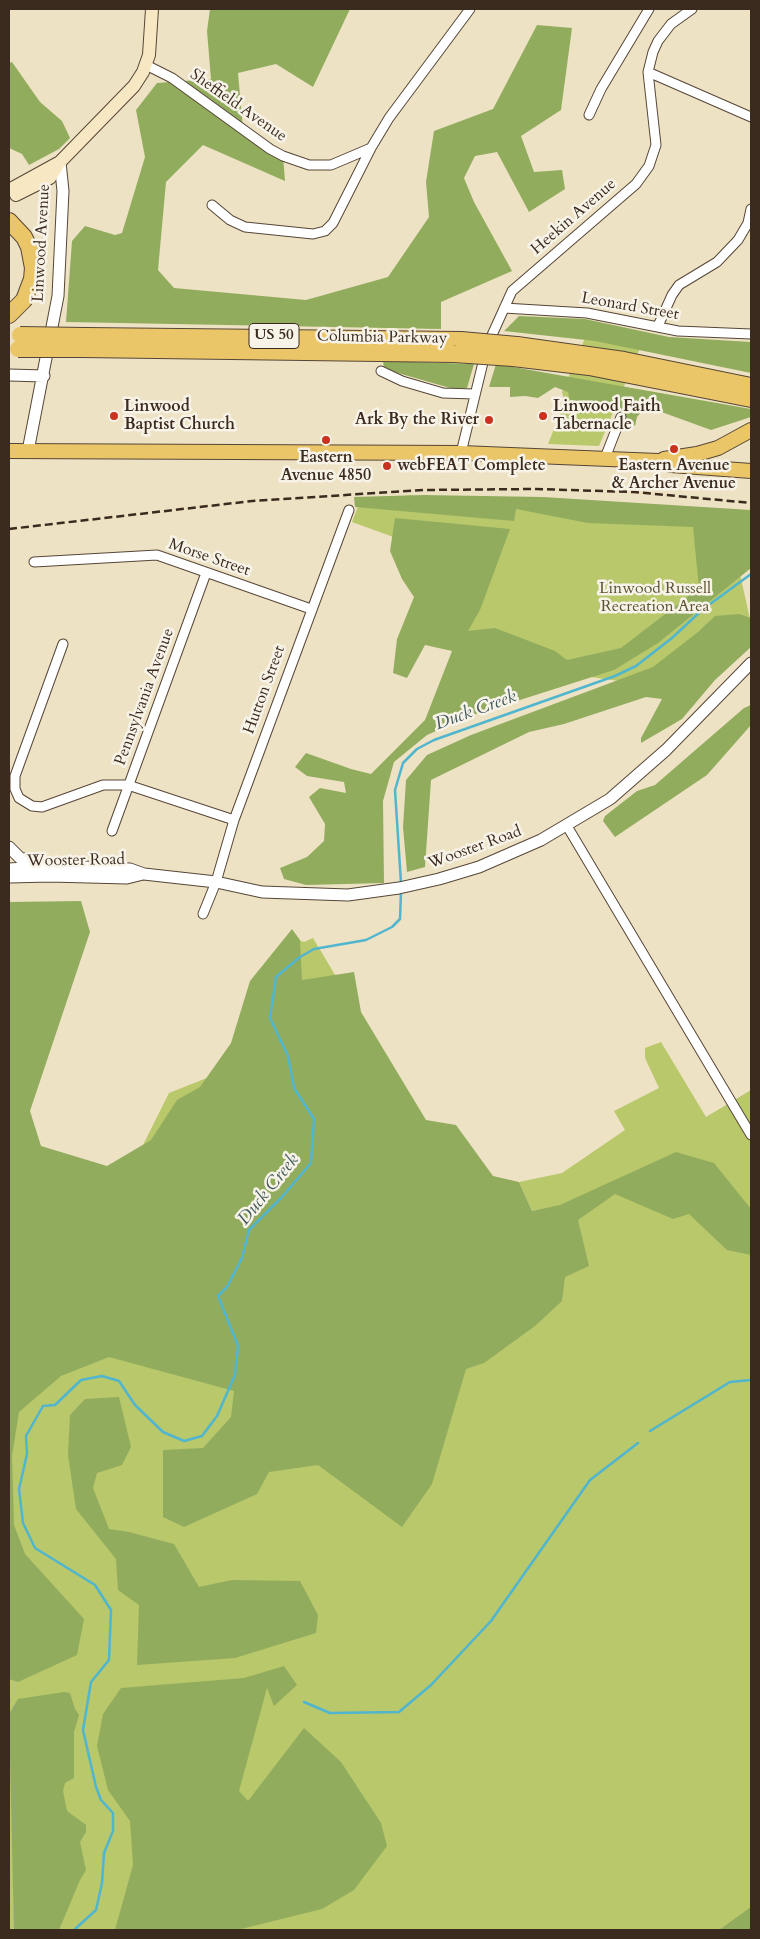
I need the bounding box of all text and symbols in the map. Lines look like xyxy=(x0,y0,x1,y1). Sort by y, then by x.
street label: Sheffield Avenue xyxy=(186,65,290,147)
street label: Heekin Avenue xyxy=(528,175,620,259)
street label: Linwood Avenue xyxy=(29,184,55,302)
street label: Leonard Street xyxy=(580,289,680,325)
road number: US 50 xyxy=(249,324,299,348)
street label: Columbia Parkway xyxy=(317,327,447,349)
place label: Linwood Baptist Church xyxy=(124,397,235,435)
place label: Linwood Faith Tabernacle xyxy=(553,397,661,435)
marker: Linwood Baptist Church xyxy=(108,410,120,422)
place label: Ark By the River xyxy=(355,410,479,430)
marker: Linwood Faith Tabernacle xyxy=(537,410,549,422)
marker: Ark By the River xyxy=(483,414,495,426)
marker: Eastern Avenue 4850 xyxy=(320,434,332,446)
marker: Eastern Avenue & Archer Avenue xyxy=(668,443,680,455)
place label: Eastern Avenue 4850 xyxy=(281,448,371,486)
place label: webFEAT Complete xyxy=(397,456,546,476)
place label: Eastern Avenue & Archer Avenue xyxy=(612,456,736,494)
marker: webFEAT Complete xyxy=(381,460,393,472)
street label: Morse Street xyxy=(166,535,252,581)
park label: Linwood Russell Recreation Area xyxy=(599,579,711,617)
street label: Pennsylvania Avenue xyxy=(111,626,179,768)
street label: Hutton Street xyxy=(240,643,290,737)
water label: Duck Creek xyxy=(432,686,520,736)
street label: Wooster Road xyxy=(426,822,524,874)
street label: Wooster Road xyxy=(27,851,125,871)
water label: Duck Creek xyxy=(234,1150,304,1230)

